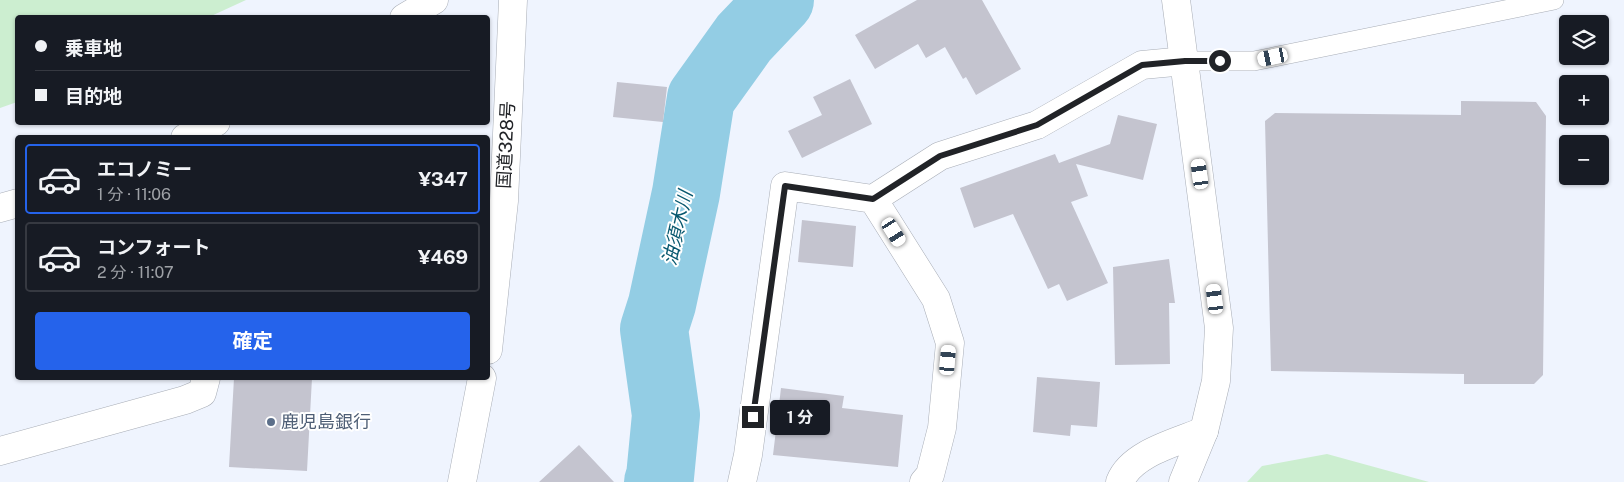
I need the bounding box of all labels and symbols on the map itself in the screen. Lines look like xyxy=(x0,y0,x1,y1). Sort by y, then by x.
car xyxy=(1256,47,1289,67)
route start xyxy=(1209,50,1231,72)
street label: 国道328号 xyxy=(493,101,518,189)
car xyxy=(1190,158,1209,190)
water label: 油須木川 xyxy=(658,187,697,268)
car xyxy=(879,215,908,249)
car xyxy=(1205,283,1224,315)
car xyxy=(939,344,956,376)
callout: 1 分 xyxy=(770,400,830,434)
route end xyxy=(742,406,764,428)
place label: 鹿児島銀行 xyxy=(281,411,371,432)
marker: 鹿児島銀行 xyxy=(265,416,277,428)

